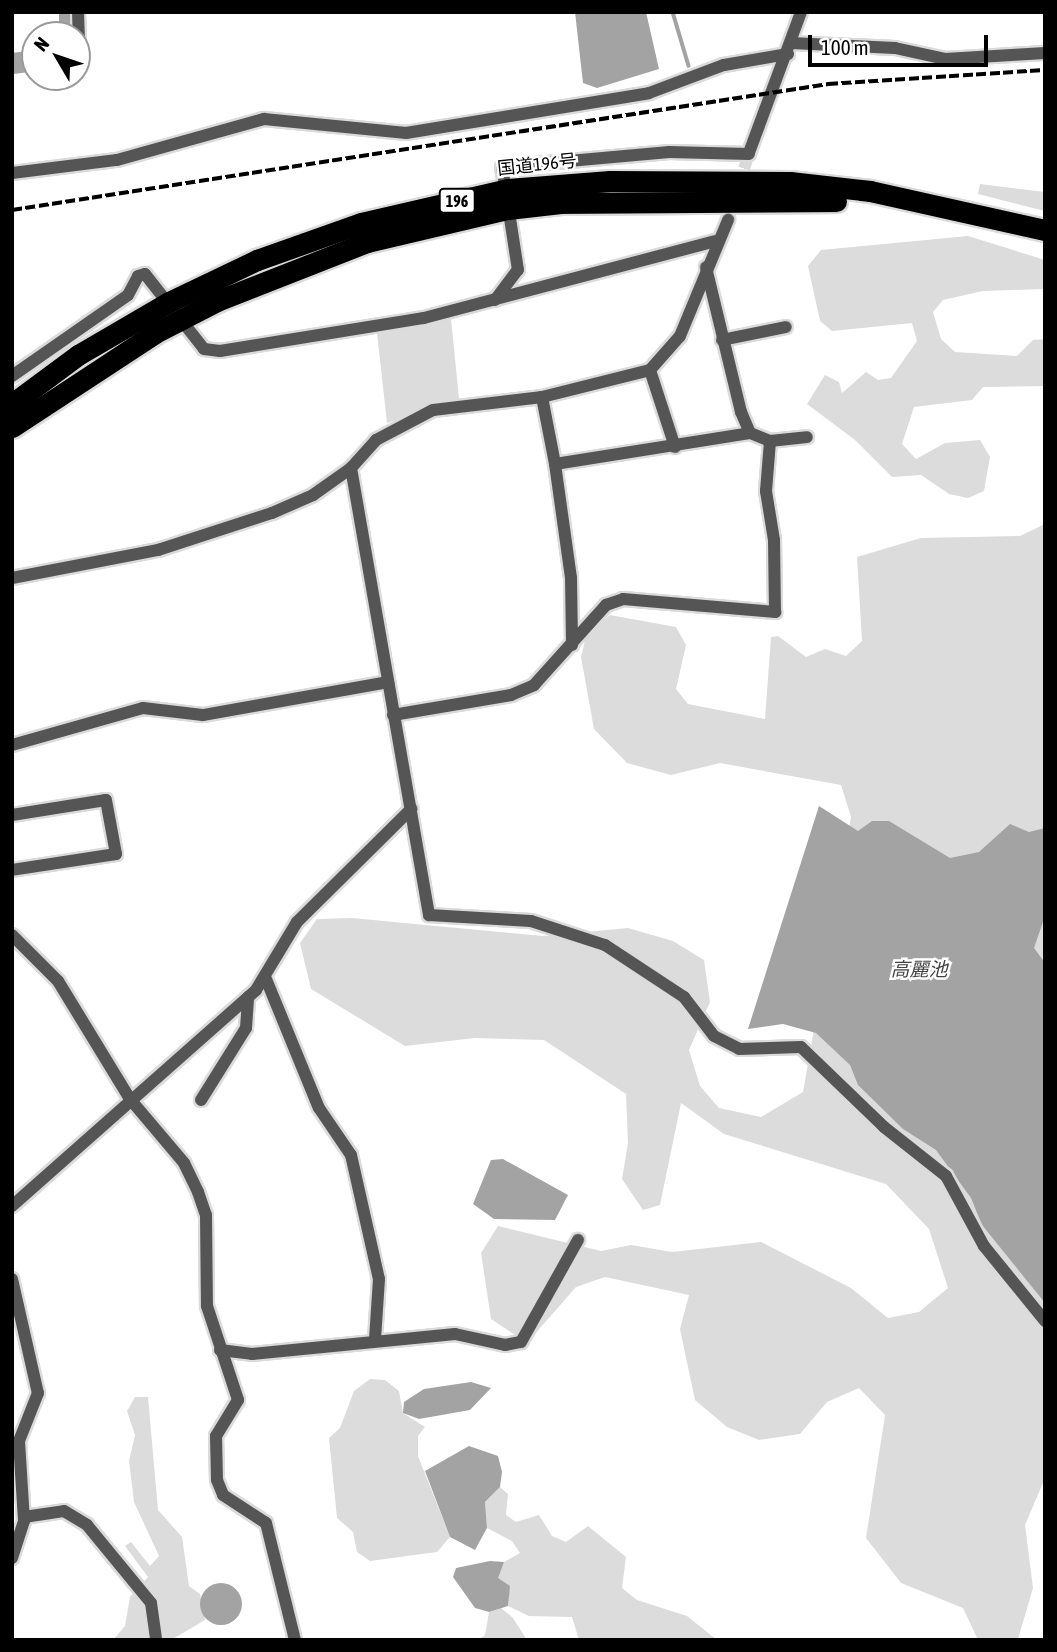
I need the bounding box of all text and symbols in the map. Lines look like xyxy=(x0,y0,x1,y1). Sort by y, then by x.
north arrow xyxy=(21,21,91,91)
scale bar xyxy=(812,21,992,65)
text: N xyxy=(29,33,53,55)
text: 100 m xyxy=(821,35,869,59)
street label: 国道196号 xyxy=(496,150,578,180)
road number: 196 xyxy=(438,188,476,214)
water label: 高麗池 xyxy=(891,959,947,981)

